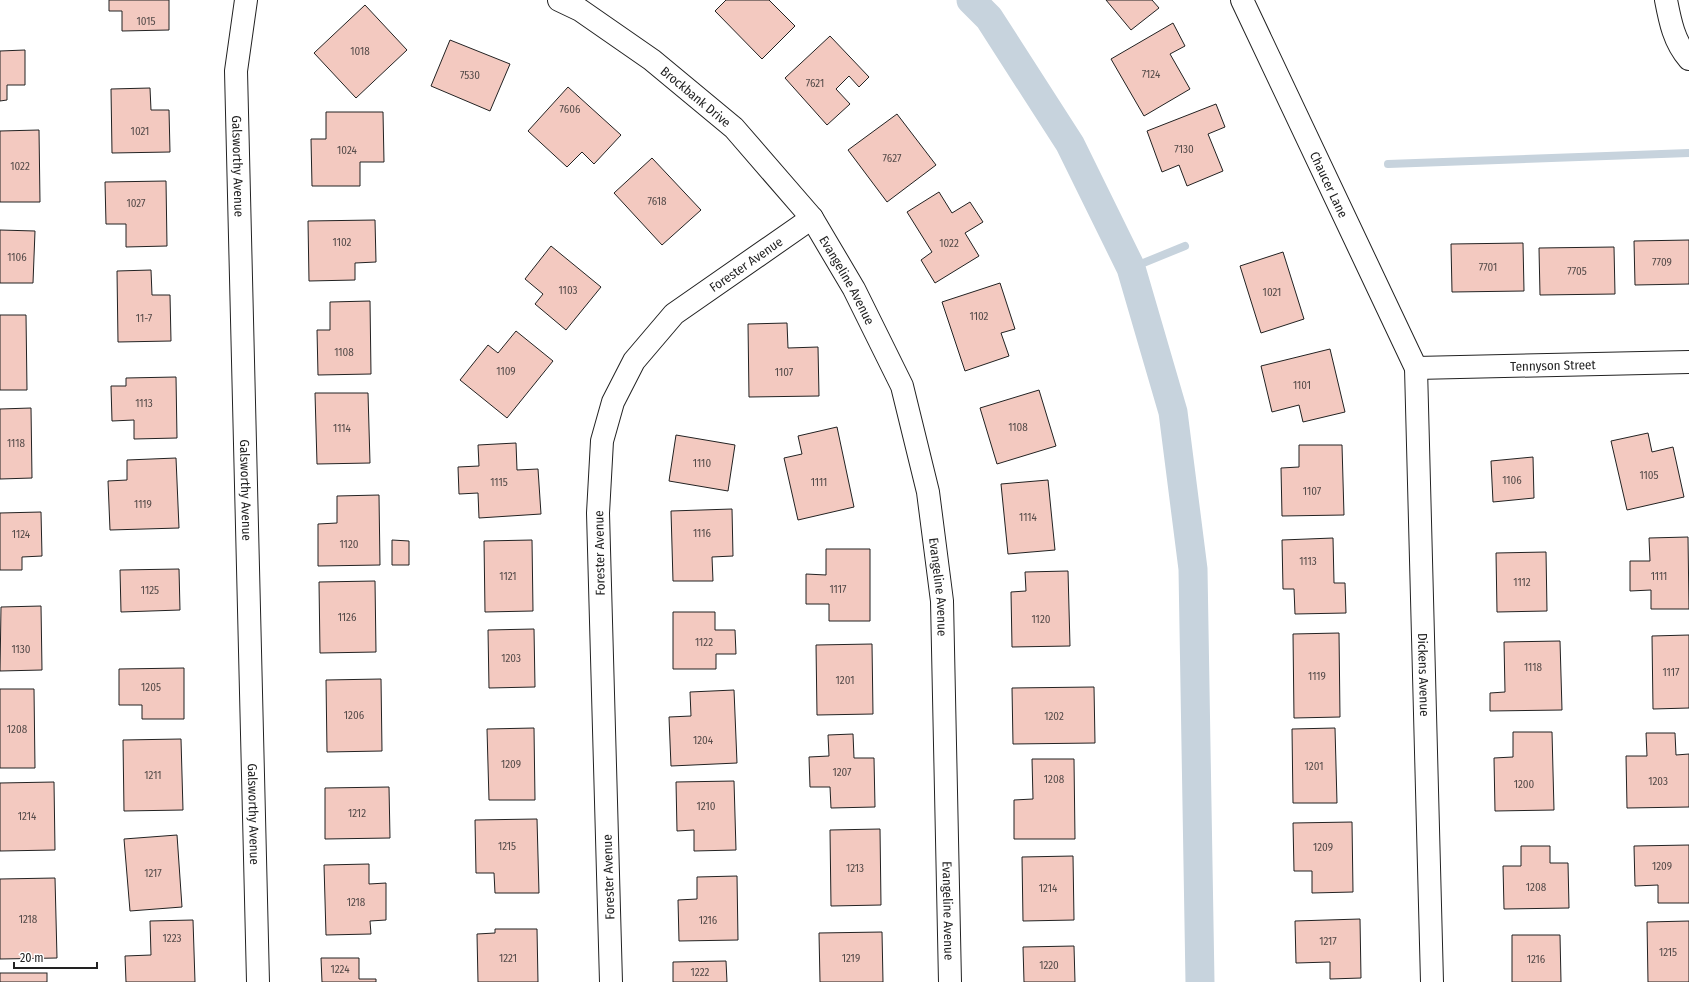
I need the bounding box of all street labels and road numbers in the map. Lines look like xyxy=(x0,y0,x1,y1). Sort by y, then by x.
street label: Brockbank Drive xyxy=(658,63,734,130)
street label: Galsworthy Avenue xyxy=(229,115,247,217)
street label: Chaucer Lane xyxy=(1307,149,1351,220)
street label: Evangeline Avenue xyxy=(816,233,877,327)
street label: Forester Avenue xyxy=(707,234,785,295)
street label: Tennyson Street xyxy=(1510,357,1597,374)
street label: Galsworthy Avenue xyxy=(237,439,254,541)
street label: Forester Avenue xyxy=(591,510,608,596)
street label: Evangeline Avenue xyxy=(926,537,950,636)
street label: Dickens Avenue xyxy=(1415,633,1432,717)
street label: Galsworthy Avenue xyxy=(245,763,262,865)
street label: Forester Avenue xyxy=(600,834,617,920)
street label: Evangeline Avenue xyxy=(939,861,957,960)

